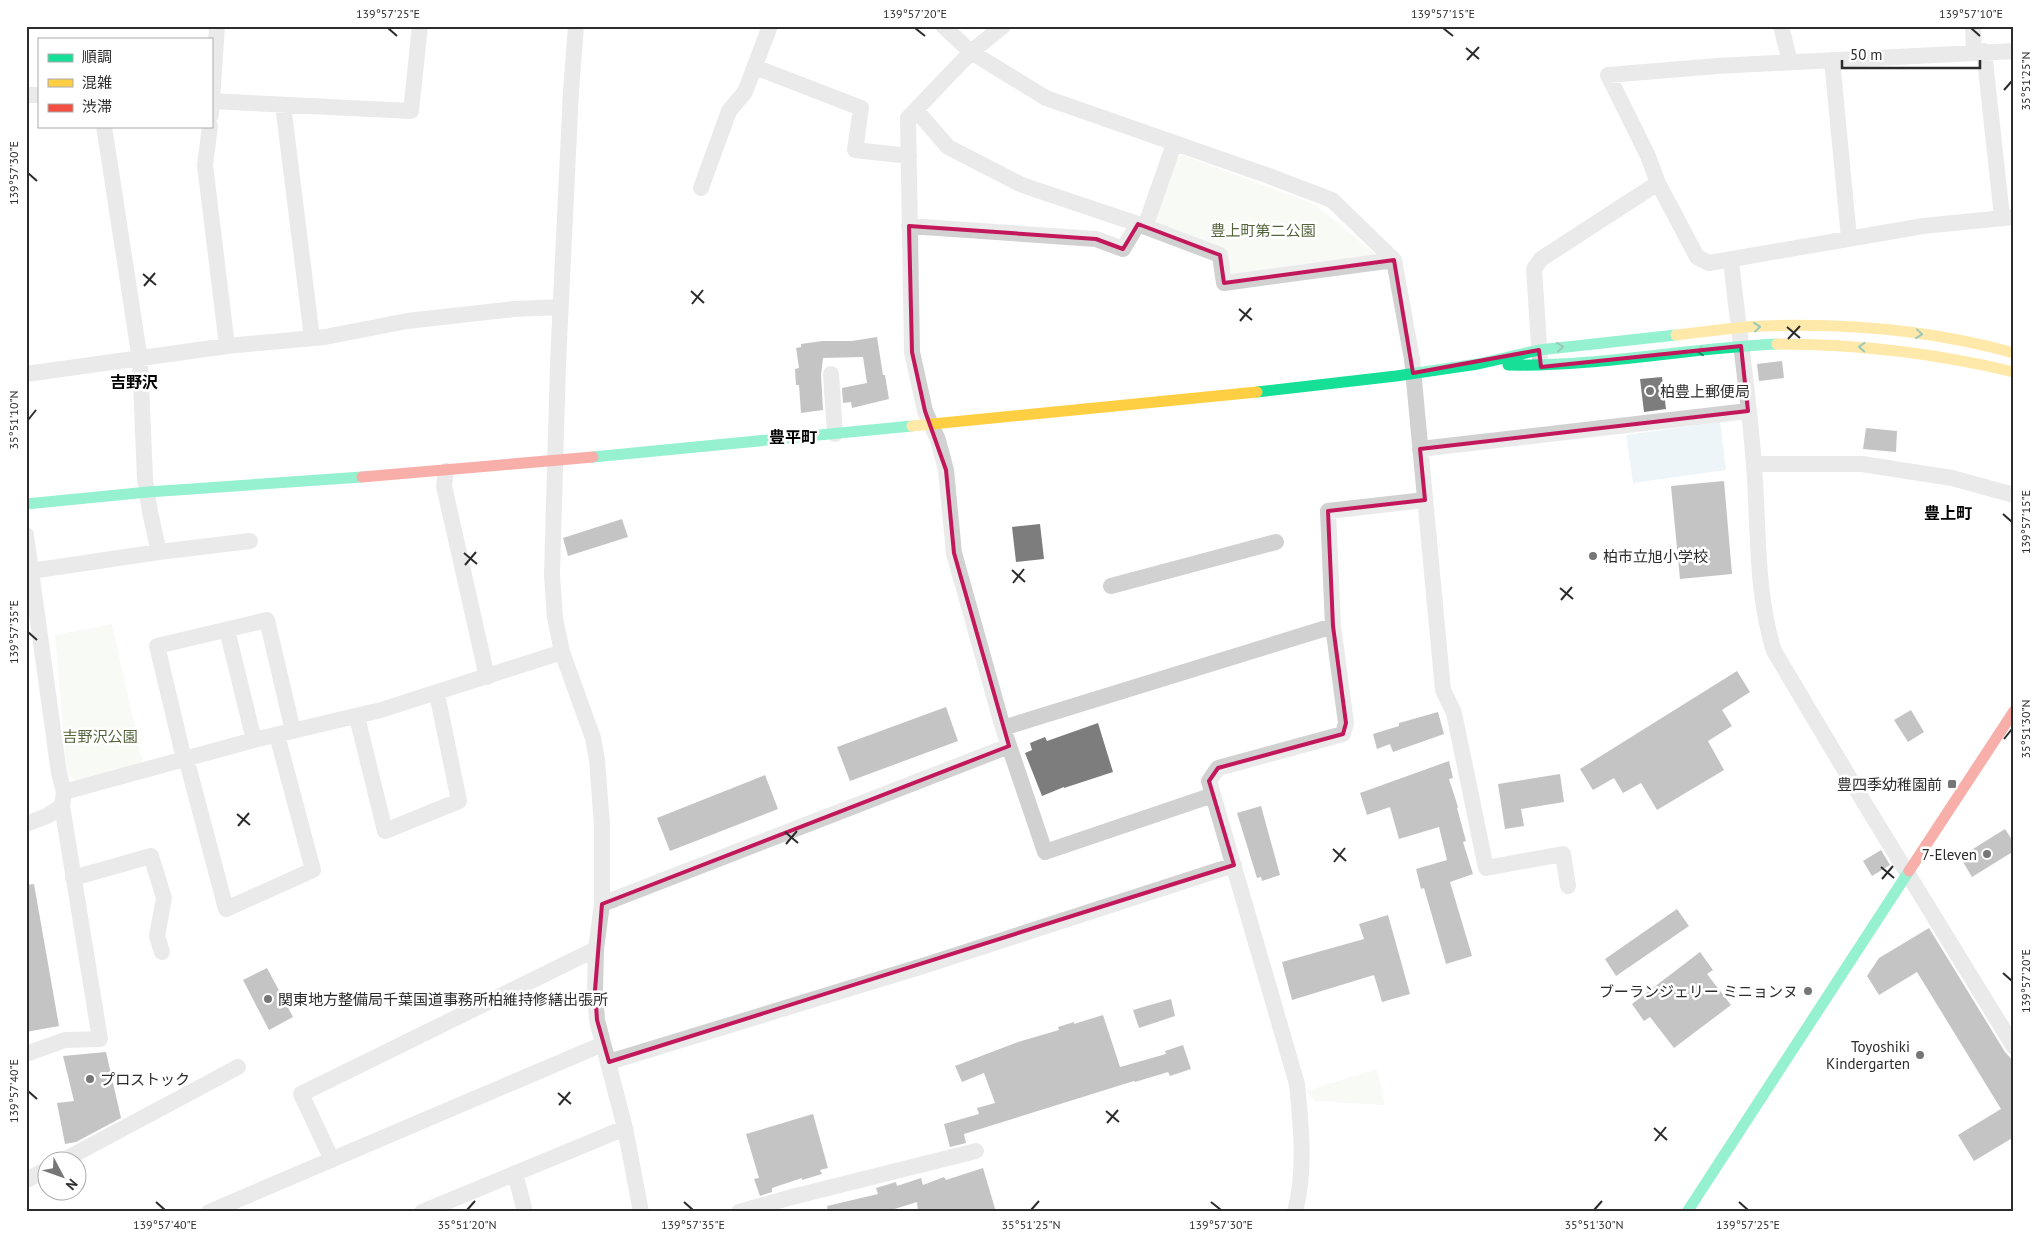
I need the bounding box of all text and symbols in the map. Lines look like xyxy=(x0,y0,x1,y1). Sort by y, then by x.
text: 139°57'25"E xyxy=(356,6,420,21)
text: 139°57'20"E xyxy=(883,6,947,21)
text: 139°57'15"E xyxy=(1411,6,1475,21)
text: 139°57'10"E xyxy=(1939,6,2003,21)
legend xyxy=(38,38,212,128)
scale bar xyxy=(1842,38,1980,70)
text: 50 m xyxy=(1850,45,1883,64)
text: 順調 xyxy=(82,47,112,66)
text: 35°51'25"N xyxy=(2018,51,2033,111)
text: 混雑 xyxy=(82,73,112,92)
text: 渋滞 xyxy=(82,97,112,116)
text: 139°57'30"E xyxy=(6,141,21,205)
park label: 豊上町第二公園 xyxy=(1210,221,1316,240)
one-way arrow xyxy=(1753,322,1761,333)
one-way arrow xyxy=(1915,328,1923,339)
one-way arrow xyxy=(1557,342,1565,353)
one-way arrow xyxy=(1858,342,1866,353)
one-way arrow xyxy=(1696,346,1704,357)
district label: 吉野沢 xyxy=(110,372,158,392)
place label: 柏豊上郵便局 xyxy=(1660,382,1750,401)
marker: 柏豊上郵便局 xyxy=(1644,385,1656,397)
text: 35°51'10"N xyxy=(6,390,21,450)
district label: 豊平町 xyxy=(769,427,817,447)
text: 139°57'15"E xyxy=(2018,490,2033,554)
district label: 豊上町 xyxy=(1924,503,1972,523)
place label: 柏市立旭小学校 xyxy=(1603,547,1708,566)
marker: 柏市立旭小学校 xyxy=(1587,550,1599,562)
text: 139°57'35"E xyxy=(6,600,21,664)
text: 35°51'30"N xyxy=(2018,699,2033,759)
park label: 吉野沢公園 xyxy=(62,727,138,746)
place label: 豊四季幼稚園前 xyxy=(1837,775,1942,794)
marker: 豊四季幼稚園前 xyxy=(1946,778,1958,790)
place label: 7-Eleven xyxy=(1922,845,1977,864)
marker: 7-Eleven xyxy=(1981,848,1993,860)
text: 139°57'20"E xyxy=(2018,949,2033,1013)
place label: ブーランジェリー ミニョンヌ xyxy=(1599,982,1798,1001)
marker: ブーランジェリー ミニョンヌ xyxy=(1802,985,1814,997)
place label: 関東地方整備局千葉国道事務所柏維持修繕出張所 xyxy=(278,990,608,1009)
marker: 関東地方整備局千葉国道事務所柏維持修繕出張所 xyxy=(262,993,274,1005)
place label: Toyoshiki Kindergarten xyxy=(1826,1037,1910,1073)
marker: Toyoshiki Kindergarten xyxy=(1914,1049,1926,1061)
text: 139°57'40"E xyxy=(6,1059,21,1123)
place label: プロストック xyxy=(100,1070,190,1089)
marker: プロストック xyxy=(84,1073,96,1085)
north arrow xyxy=(38,1150,88,1200)
text: N xyxy=(62,1175,82,1194)
text: 139°57'40"E xyxy=(133,1217,197,1232)
text: 35°51'20"N xyxy=(437,1217,497,1232)
text: 139°57'35"E xyxy=(661,1217,725,1232)
text: 35°51'25"N xyxy=(1001,1217,1061,1232)
text: 139°57'30"E xyxy=(1189,1217,1253,1232)
text: 35°51'30"N xyxy=(1564,1217,1624,1232)
text: 139°57'25"E xyxy=(1716,1217,1780,1232)

